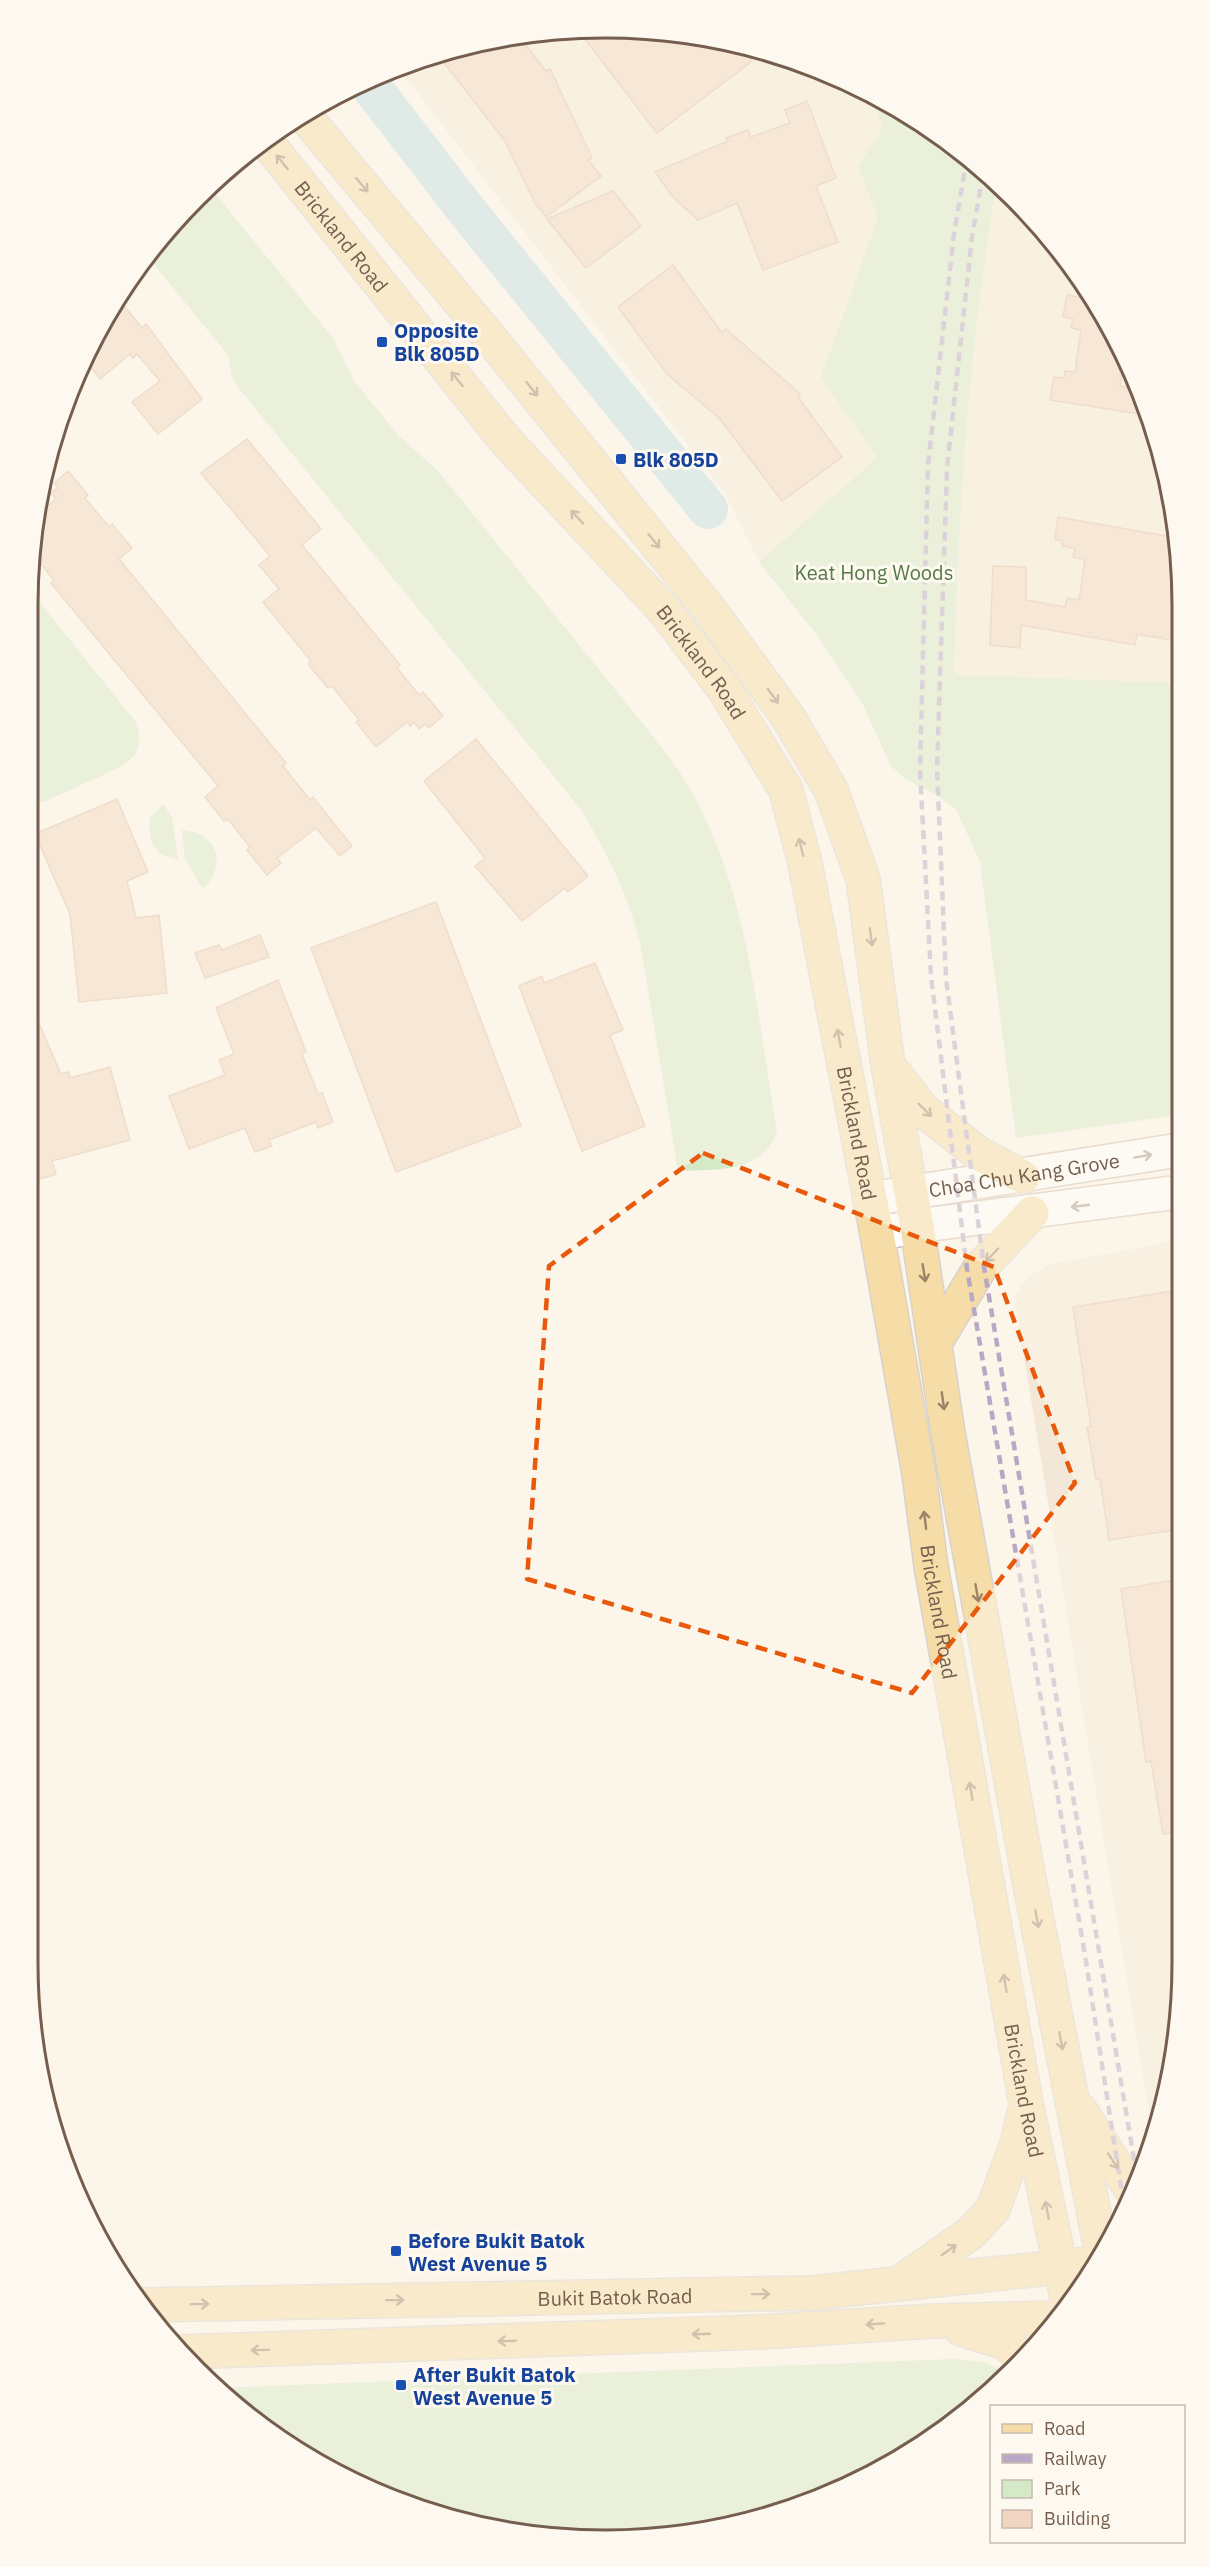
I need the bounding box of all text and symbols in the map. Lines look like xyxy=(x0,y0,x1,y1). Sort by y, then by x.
one-way arrow xyxy=(276,154,289,170)
street label: Brickland Road xyxy=(289,175,395,297)
one-way arrow xyxy=(355,177,368,193)
place label: Opposite Blk 805D xyxy=(394,317,480,367)
marker: Opposite Blk 805D xyxy=(375,335,389,349)
one-way arrow xyxy=(450,372,463,388)
one-way arrow xyxy=(525,381,538,397)
place label: Blk 805D xyxy=(633,446,719,473)
marker: Blk 805D xyxy=(614,452,628,466)
one-way arrow xyxy=(570,510,584,525)
one-way arrow xyxy=(648,533,661,549)
park label: Keat Hong Woods xyxy=(795,559,953,586)
street label: Brickland Road xyxy=(651,599,753,724)
one-way arrow xyxy=(766,687,779,703)
one-way arrow xyxy=(794,838,806,857)
one-way arrow xyxy=(865,926,876,946)
one-way arrow xyxy=(833,1029,844,1049)
street label: Brickland Road xyxy=(831,1064,884,1202)
one-way arrow xyxy=(918,1103,933,1117)
street label: Choa Chu Kang Grove xyxy=(927,1146,1121,1203)
one-way arrow xyxy=(1133,1151,1153,1162)
one-way arrow xyxy=(1070,1201,1090,1212)
one-way arrow xyxy=(984,1248,999,1263)
one-way arrow xyxy=(918,1262,929,1282)
one-way arrow xyxy=(938,1390,949,1410)
one-way arrow xyxy=(919,1511,930,1530)
street label: Brickland Road xyxy=(915,1543,964,1681)
one-way arrow xyxy=(972,1582,983,1602)
one-way arrow xyxy=(965,1782,976,1801)
one-way arrow xyxy=(1031,1909,1043,1928)
one-way arrow xyxy=(999,1974,1010,1993)
street label: Brickland Road xyxy=(999,2021,1051,2160)
one-way arrow xyxy=(1056,2030,1067,2050)
one-way arrow xyxy=(1107,2153,1120,2170)
one-way arrow xyxy=(1041,2200,1052,2220)
place label: Before Bukit Batok West Avenue 5 xyxy=(408,2227,585,2277)
one-way arrow xyxy=(941,2243,957,2256)
marker: Before Bukit Batok West Avenue 5 xyxy=(389,2244,403,2258)
street label: Bukit Batok Road xyxy=(537,2282,693,2311)
one-way arrow xyxy=(751,2288,771,2300)
one-way arrow xyxy=(384,2295,404,2306)
one-way arrow xyxy=(189,2298,209,2309)
one-way arrow xyxy=(865,2319,885,2330)
one-way arrow xyxy=(692,2328,712,2340)
one-way arrow xyxy=(497,2336,517,2347)
one-way arrow xyxy=(251,2344,271,2355)
place label: After Bukit Batok West Avenue 5 xyxy=(413,2361,576,2411)
marker: After Bukit Batok West Avenue 5 xyxy=(394,2378,408,2392)
legend xyxy=(990,2405,1185,2543)
text: Road xyxy=(1044,2417,1085,2440)
text: Railway xyxy=(1044,2447,1106,2470)
text: Park xyxy=(1044,2477,1081,2500)
text: Building xyxy=(1044,2507,1111,2530)

